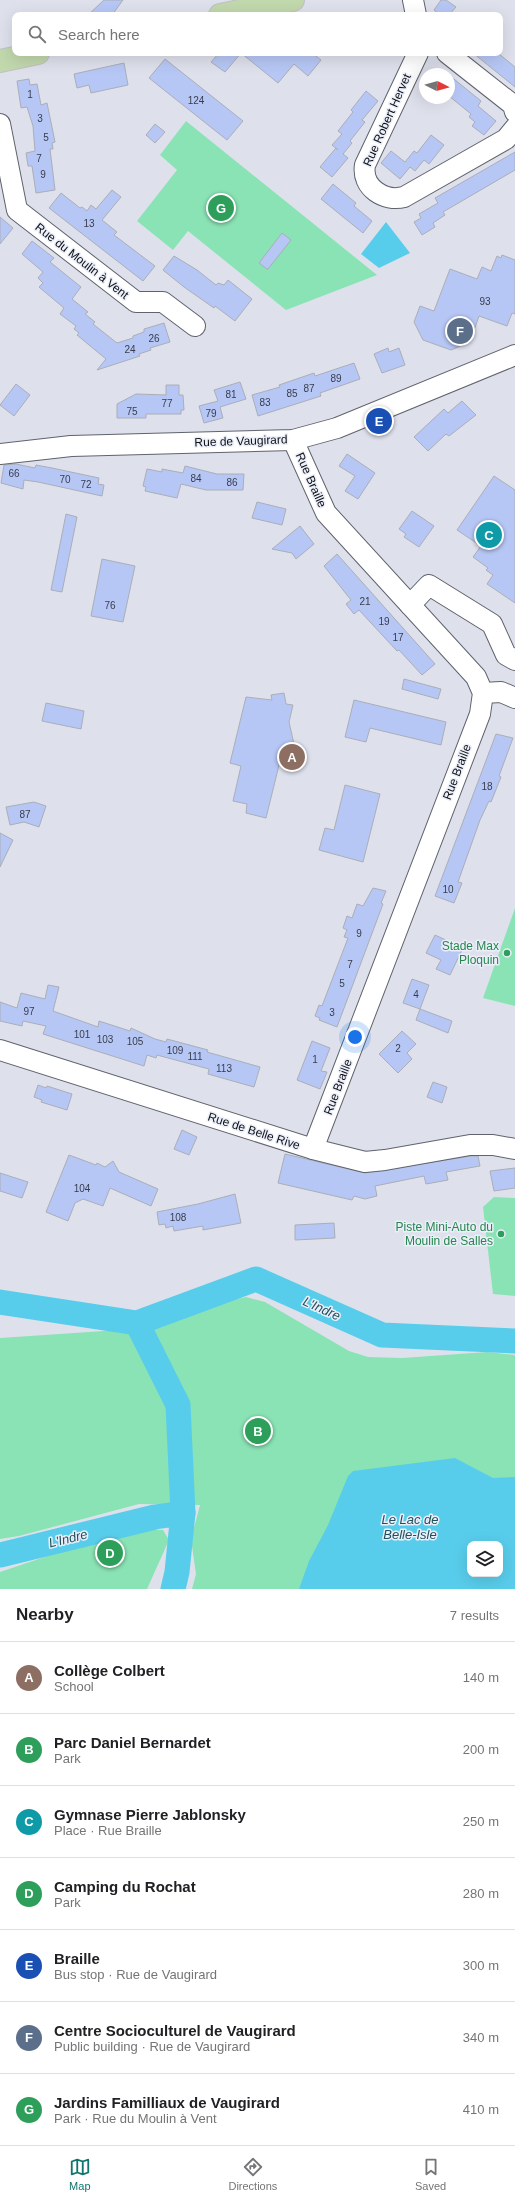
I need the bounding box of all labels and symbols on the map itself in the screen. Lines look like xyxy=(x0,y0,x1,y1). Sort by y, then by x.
north arrow xyxy=(419,68,455,104)
street label: Rue Robert Hervet xyxy=(360,71,414,169)
house number: 1 xyxy=(27,89,33,100)
house number: 124 xyxy=(188,95,205,106)
house number: 3 xyxy=(37,113,43,124)
house number: 5 xyxy=(43,132,49,143)
house number: 7 xyxy=(36,153,42,164)
house number: 9 xyxy=(40,169,46,180)
pin: G xyxy=(208,193,234,223)
house number: 13 xyxy=(83,218,95,229)
street label: Rue du Moulin à Vent xyxy=(32,220,132,302)
house number: 93 xyxy=(479,296,491,307)
pin: F xyxy=(447,316,473,346)
house number: 26 xyxy=(148,333,160,344)
house number: 24 xyxy=(124,344,136,355)
house number: 89 xyxy=(330,373,342,384)
house number: 87 xyxy=(303,383,315,394)
house number: 85 xyxy=(286,388,298,399)
house number: 81 xyxy=(225,389,237,400)
house number: 83 xyxy=(259,397,271,408)
house number: 77 xyxy=(161,398,173,409)
house number: 75 xyxy=(126,406,138,417)
pin: E xyxy=(366,406,392,436)
house number: 79 xyxy=(205,408,217,419)
street label: Rue de Vaugirard xyxy=(194,432,288,450)
street label: Rue Braille xyxy=(293,450,329,510)
house number: 66 xyxy=(8,468,20,479)
house number: 84 xyxy=(190,473,202,484)
house number: 70 xyxy=(59,474,71,485)
house number: 86 xyxy=(226,477,238,488)
house number: 72 xyxy=(80,479,92,490)
pin: C xyxy=(476,520,502,550)
house number: 21 xyxy=(359,596,371,607)
house number: 76 xyxy=(104,600,116,611)
house number: 19 xyxy=(378,616,390,627)
house number: 17 xyxy=(392,632,404,643)
pin: A xyxy=(279,742,305,772)
street label: Rue Braille xyxy=(440,742,474,802)
house number: 18 xyxy=(481,781,493,792)
house number: 87 xyxy=(19,809,31,820)
house number: 10 xyxy=(442,884,454,895)
house number: 9 xyxy=(356,928,362,939)
place label: Stade Max Ploquin xyxy=(442,939,499,967)
marker: Stade Max Ploquin xyxy=(502,948,512,958)
house number: 7 xyxy=(347,959,353,970)
house number: 5 xyxy=(339,978,345,989)
house number: 4 xyxy=(413,989,419,1000)
house number: 97 xyxy=(23,1006,35,1017)
house number: 3 xyxy=(329,1007,335,1018)
your location xyxy=(345,1027,365,1047)
house number: 101 xyxy=(74,1029,91,1040)
house number: 103 xyxy=(97,1034,114,1045)
house number: 105 xyxy=(127,1036,144,1047)
house number: 2 xyxy=(395,1043,401,1054)
house number: 109 xyxy=(167,1045,184,1056)
house number: 111 xyxy=(187,1051,203,1062)
house number: 1 xyxy=(312,1054,318,1065)
street label: Rue Braille xyxy=(321,1057,355,1117)
house number: 113 xyxy=(216,1063,232,1074)
street label: Rue de Belle Rive xyxy=(206,1110,302,1153)
house number: 104 xyxy=(74,1183,91,1194)
house number: 108 xyxy=(170,1212,187,1223)
place label: Piste Mini-Auto du Moulin de Salles xyxy=(396,1220,493,1248)
marker: Piste Mini-Auto du Moulin de Salles xyxy=(496,1229,506,1239)
water label: L'Indre xyxy=(301,1294,343,1323)
pin: B xyxy=(245,1416,271,1446)
water label: Le Lac de Belle-Isle xyxy=(381,1512,439,1542)
water label: L'Indre xyxy=(47,1526,89,1551)
pin: D xyxy=(97,1538,123,1568)

